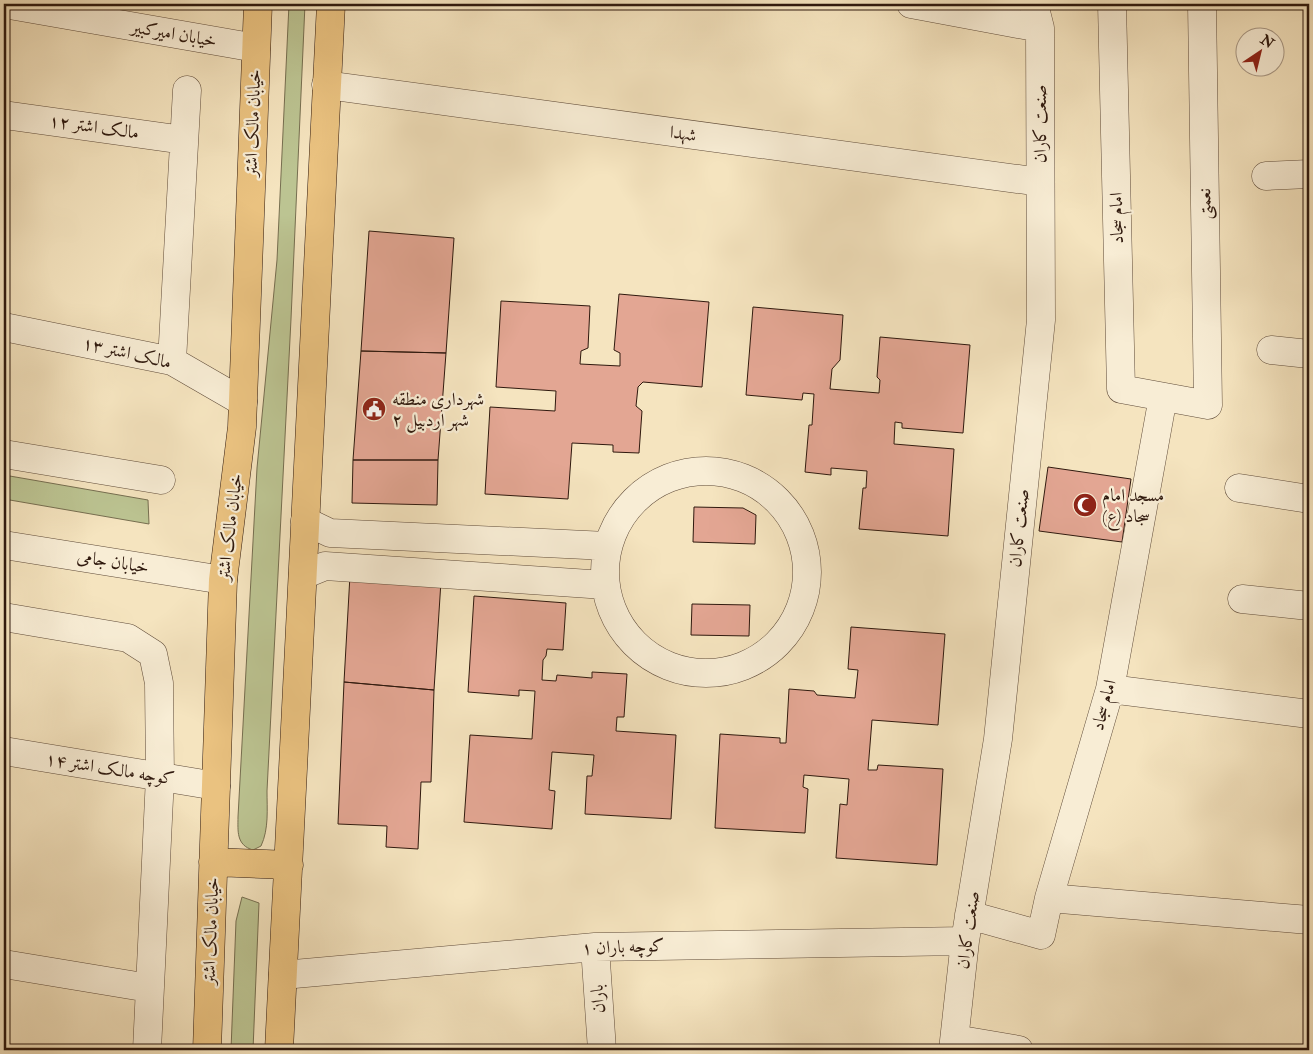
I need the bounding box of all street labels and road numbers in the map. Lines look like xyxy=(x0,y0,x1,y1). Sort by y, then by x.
street label: خیابان امیرکبیر xyxy=(128,15,218,53)
street label: خیابان مالک اشتر xyxy=(240,69,266,179)
street label: صنعت کاران xyxy=(1029,85,1052,163)
street label: مالک اشتر ۱۲ xyxy=(48,109,140,145)
street label: شهدا xyxy=(668,121,698,147)
street label: نعمتی xyxy=(1193,188,1218,220)
street label: امام سجاد xyxy=(1105,192,1133,244)
street label: مالک اشتر ۱۳ xyxy=(80,332,174,374)
street label: خیابان مالک اشتر xyxy=(212,472,248,584)
street label: صنعت کاران xyxy=(1003,488,1035,568)
street label: خیابان جامی xyxy=(75,545,151,579)
street label: امام سجاد xyxy=(1086,677,1126,734)
street label: کوچه مالک اشتر ۱۴ xyxy=(44,747,176,792)
street label: خیابان مالک اشتر xyxy=(198,877,224,987)
street label: صنعت کاران xyxy=(951,890,985,970)
street label: کوچه باران ۱ xyxy=(581,934,665,961)
street label: باران xyxy=(586,984,610,1014)

